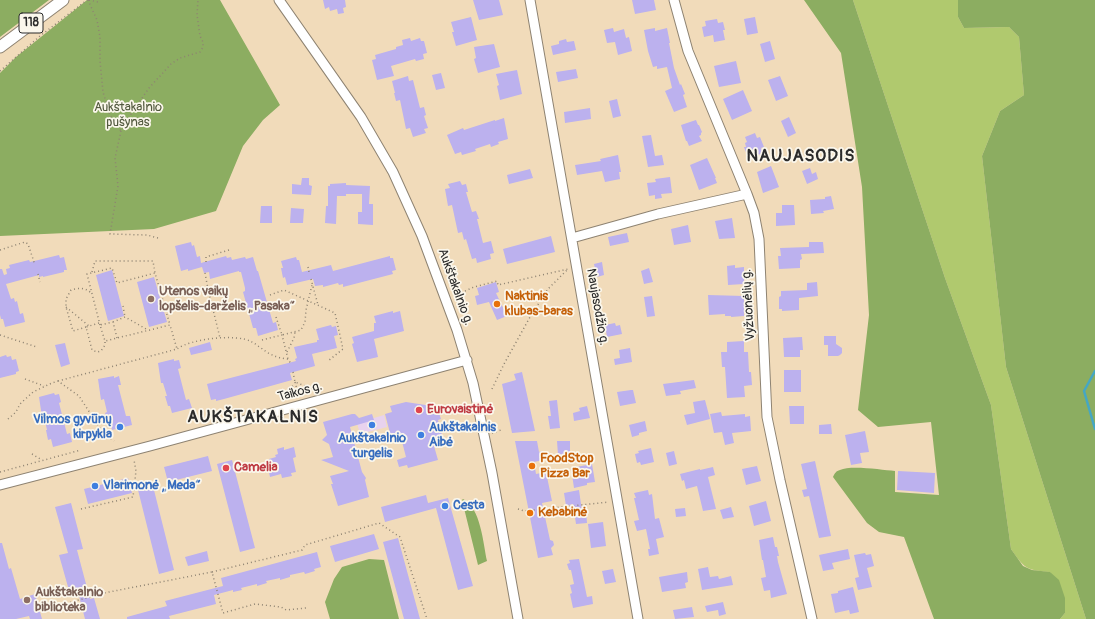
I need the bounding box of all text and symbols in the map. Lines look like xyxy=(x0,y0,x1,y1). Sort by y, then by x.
road number: 118 xyxy=(19,13,43,33)
park label: Aukštakalnio pušynas xyxy=(94,100,162,131)
district label: NAUJASODIS xyxy=(746,147,856,167)
street label: Aukštakalnio g. xyxy=(434,247,476,327)
street label: Naujasodžio g. xyxy=(583,267,611,347)
street label: Vyžuonėlių g. xyxy=(739,269,759,341)
place label: Utenos vaikų lopšelis-darželis „Pasaka“ xyxy=(159,284,295,315)
place label: Naktinis klubas-baras xyxy=(505,289,573,320)
marker: Utenos vaikų lopšelis-darželis „Pasaka“ xyxy=(146,294,156,304)
marker: Naktinis klubas-baras xyxy=(492,299,502,309)
street label: Taikos g. xyxy=(276,379,324,405)
place label: Eurovaistinė xyxy=(427,402,493,418)
marker: Eurovaistinė xyxy=(414,405,424,415)
district label: AUKŠTAKALNIS xyxy=(187,408,319,428)
place label: Vilmos gyvūnų kirpykla xyxy=(33,412,112,443)
marker: Aukštakalnio turgelis xyxy=(367,420,377,430)
place label: Aukštakalnis Aibė xyxy=(429,420,496,451)
marker: Vilmos gyvūnų kirpykla xyxy=(115,422,125,432)
marker: Aukštakalnis Aibė xyxy=(416,430,426,440)
place label: Aukštakalnio turgelis xyxy=(338,431,406,462)
place label: FoodStop Pizza Bar xyxy=(540,451,594,482)
place label: Camelia xyxy=(234,460,277,476)
marker: FoodStop Pizza Bar xyxy=(527,461,537,471)
marker: Camelia xyxy=(221,463,231,473)
place label: Vlarimonė „Meda“ xyxy=(103,478,201,494)
marker: Vlarimonė „Meda“ xyxy=(90,481,100,491)
place label: Cesta xyxy=(453,498,485,514)
marker: Cesta xyxy=(440,501,450,511)
place label: Kebabinė xyxy=(538,505,588,521)
marker: Kebabinė xyxy=(525,508,535,518)
place label: Aukštakalnio biblioteka xyxy=(35,585,103,616)
marker: Aukštakalnio biblioteka xyxy=(22,595,32,605)

